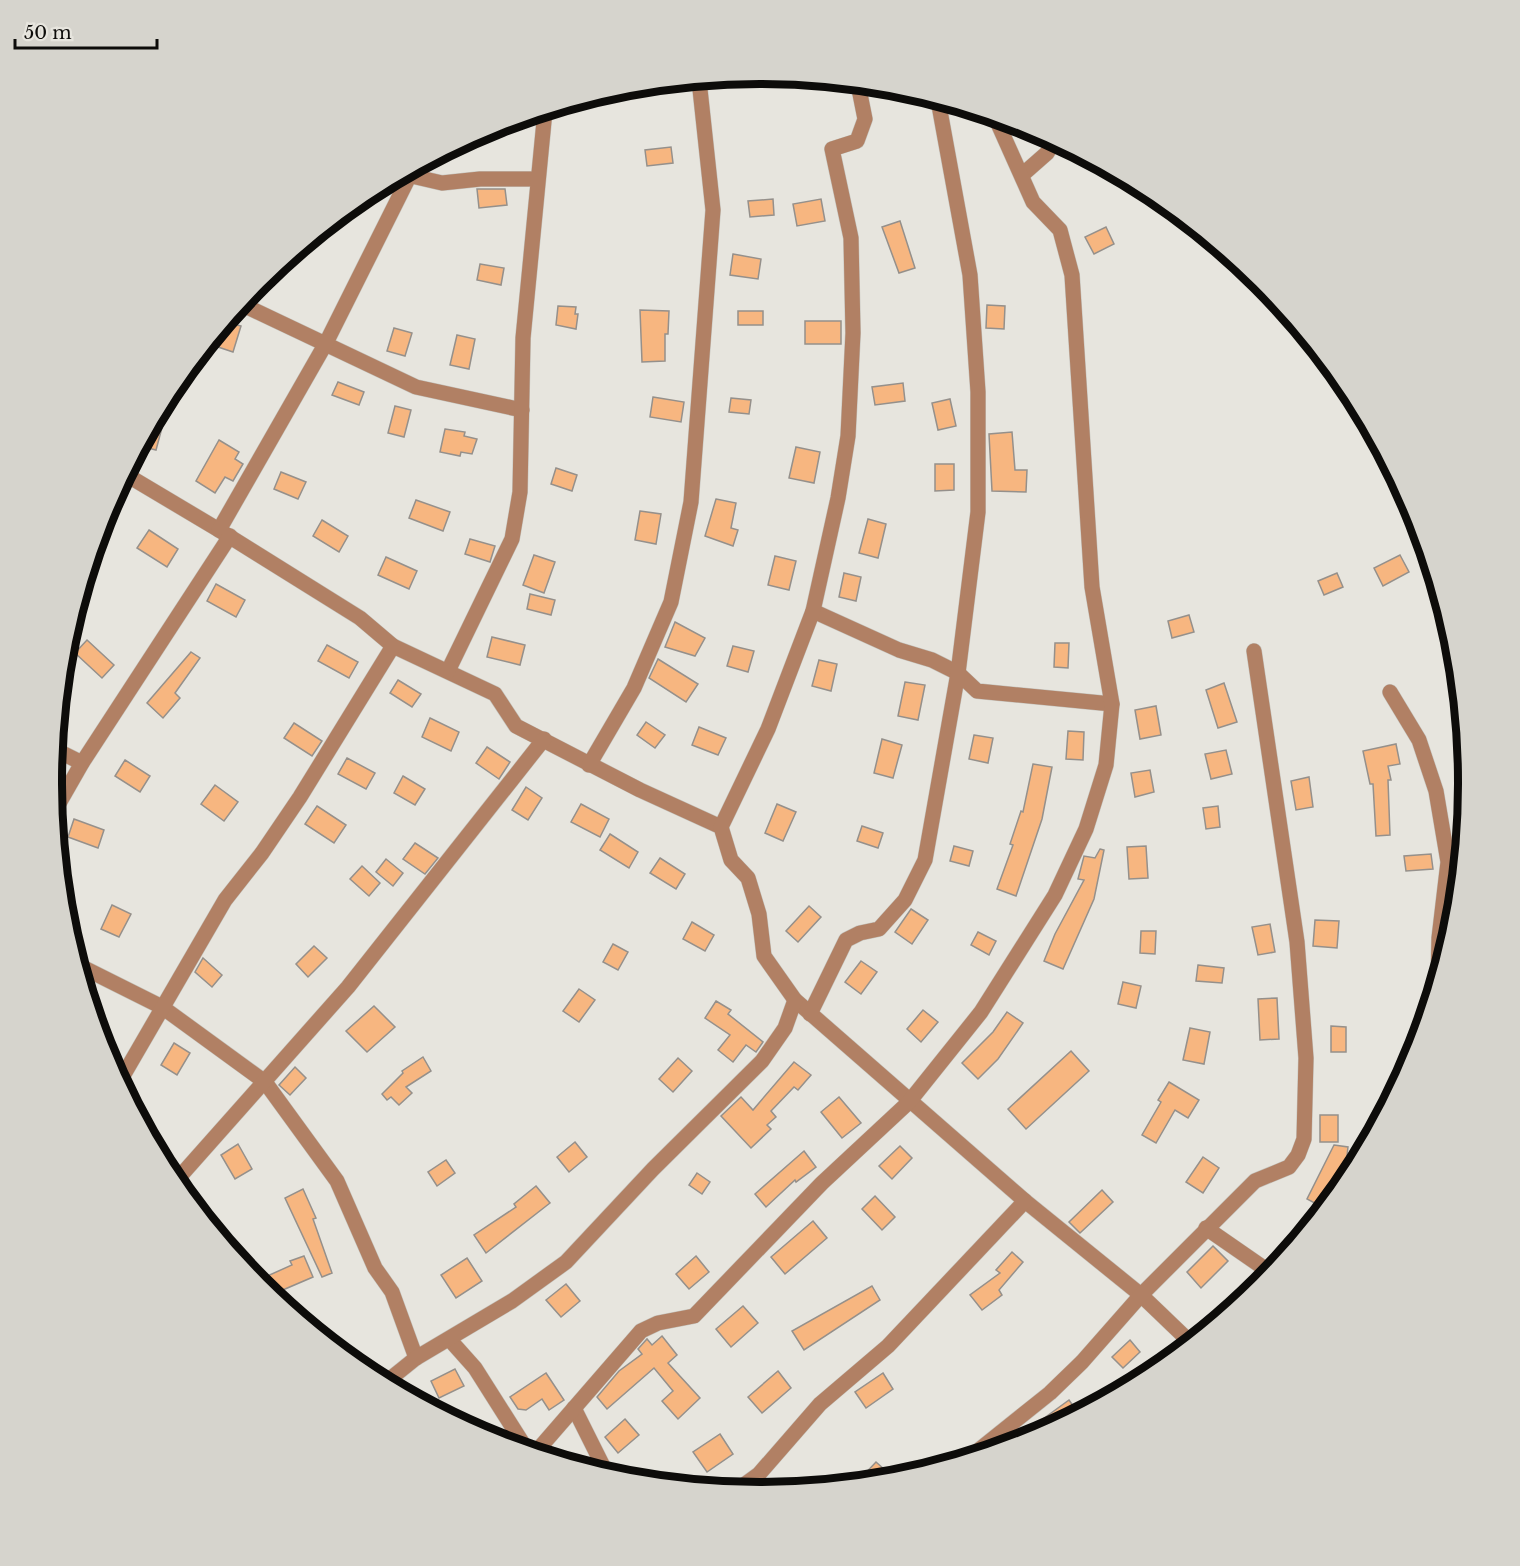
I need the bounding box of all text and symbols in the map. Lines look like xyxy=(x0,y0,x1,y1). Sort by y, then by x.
scale bar xyxy=(15,12,158,50)
text: 50 m xyxy=(24,22,72,44)

